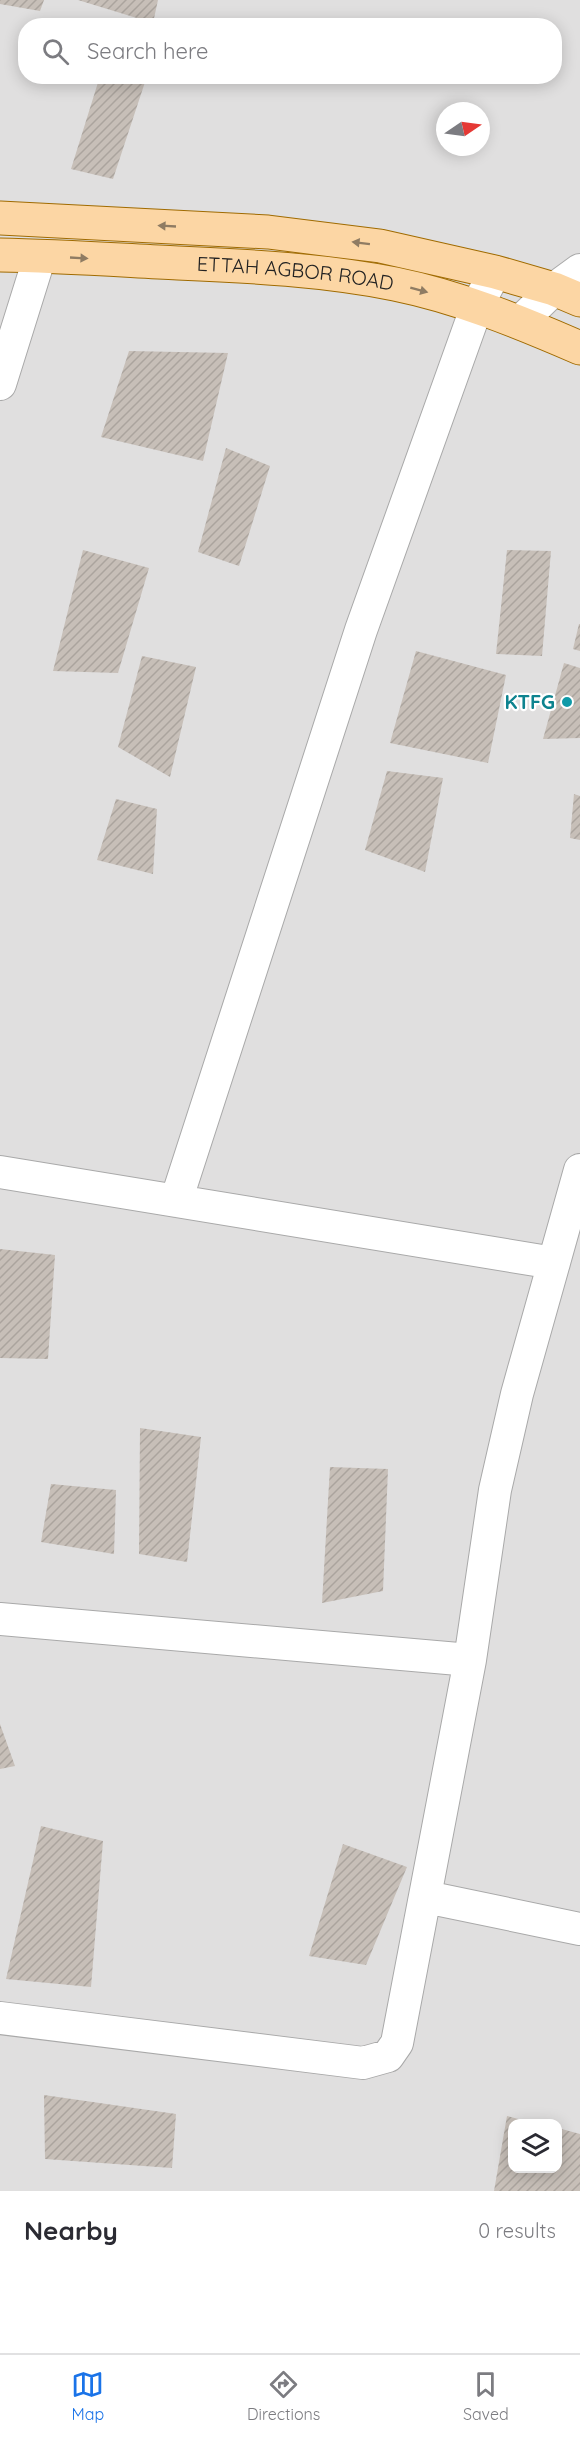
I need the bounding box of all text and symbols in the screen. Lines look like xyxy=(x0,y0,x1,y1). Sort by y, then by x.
search box xyxy=(18,18,562,84)
icon: search xyxy=(39,35,72,68)
text: Search here xyxy=(87,37,208,65)
north arrow xyxy=(436,102,490,156)
one-way arrow xyxy=(158,222,177,231)
one-way arrow xyxy=(352,239,371,248)
street label: ETTAH AGBOR ROAD xyxy=(196,251,396,295)
one-way arrow xyxy=(70,253,89,262)
one-way arrow xyxy=(410,286,428,296)
place label: KTFG xyxy=(504,689,555,714)
marker: KTFG xyxy=(560,695,574,709)
map controls xyxy=(508,2119,562,2173)
button: layers xyxy=(508,2119,562,2173)
text: Nearby xyxy=(24,2214,118,2247)
text: 0 results xyxy=(478,2218,556,2243)
tab: Map xyxy=(71,2368,104,2424)
tab: Directions xyxy=(247,2368,320,2424)
tab: Saved xyxy=(463,2368,509,2424)

